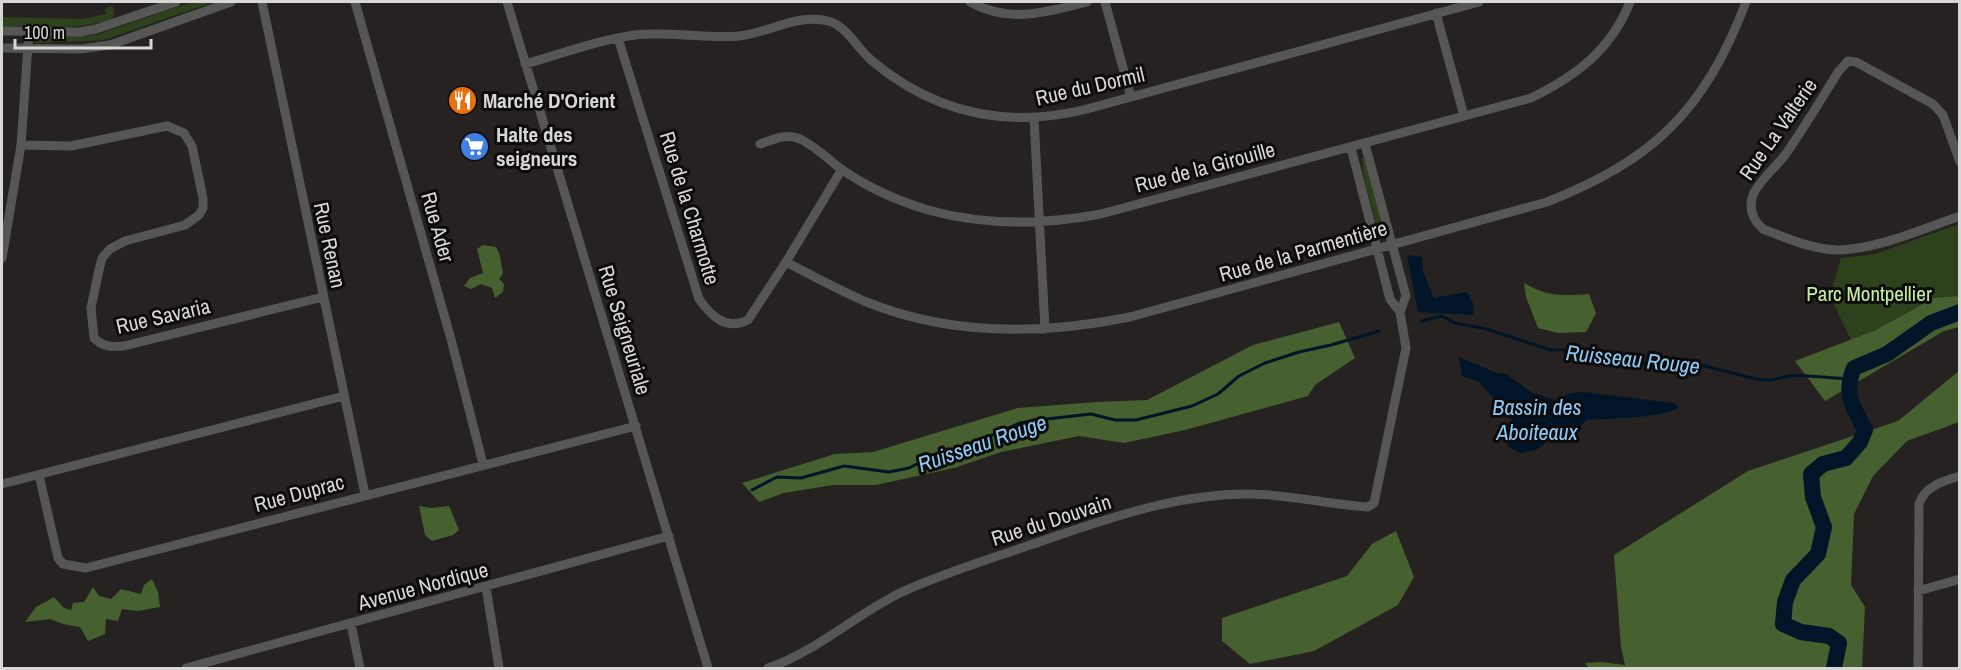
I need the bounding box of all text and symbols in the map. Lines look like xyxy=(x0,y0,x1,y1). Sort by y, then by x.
scale bar xyxy=(15,12,152,50)
text: 100 m xyxy=(24,20,65,45)
street label: Rue du Dormil xyxy=(1033,59,1147,113)
street label: Rue La Valterie xyxy=(1732,72,1824,186)
restaurant icon: Marché D'Orient xyxy=(446,84,478,116)
place label: Marché D'Orient xyxy=(483,86,616,115)
place label: Halte des seigneurs xyxy=(496,120,577,173)
street label: Rue de la Charmotte xyxy=(653,128,727,288)
supermarket icon: Halte des seigneurs xyxy=(459,130,491,162)
street label: Rue de la Girouille xyxy=(1132,134,1278,200)
street label: Rue Ader xyxy=(414,188,462,266)
street label: Rue Renan xyxy=(307,199,353,291)
street label: Rue de la Parmentière xyxy=(1216,213,1390,289)
street label: Rue Seigneuriale xyxy=(592,262,658,398)
park label: Parc Montpellier xyxy=(1806,279,1932,308)
street label: Rue Savaria xyxy=(113,291,213,341)
water label: Ruisseau Rouge xyxy=(1565,337,1701,381)
water label: Bassin des Aboiteaux xyxy=(1492,392,1582,447)
water label: Ruisseau Rouge xyxy=(914,407,1050,479)
street label: Rue Duprac xyxy=(251,467,347,519)
street label: Rue du Douvain xyxy=(987,487,1115,553)
street label: Avenue Nordique xyxy=(354,555,491,618)

